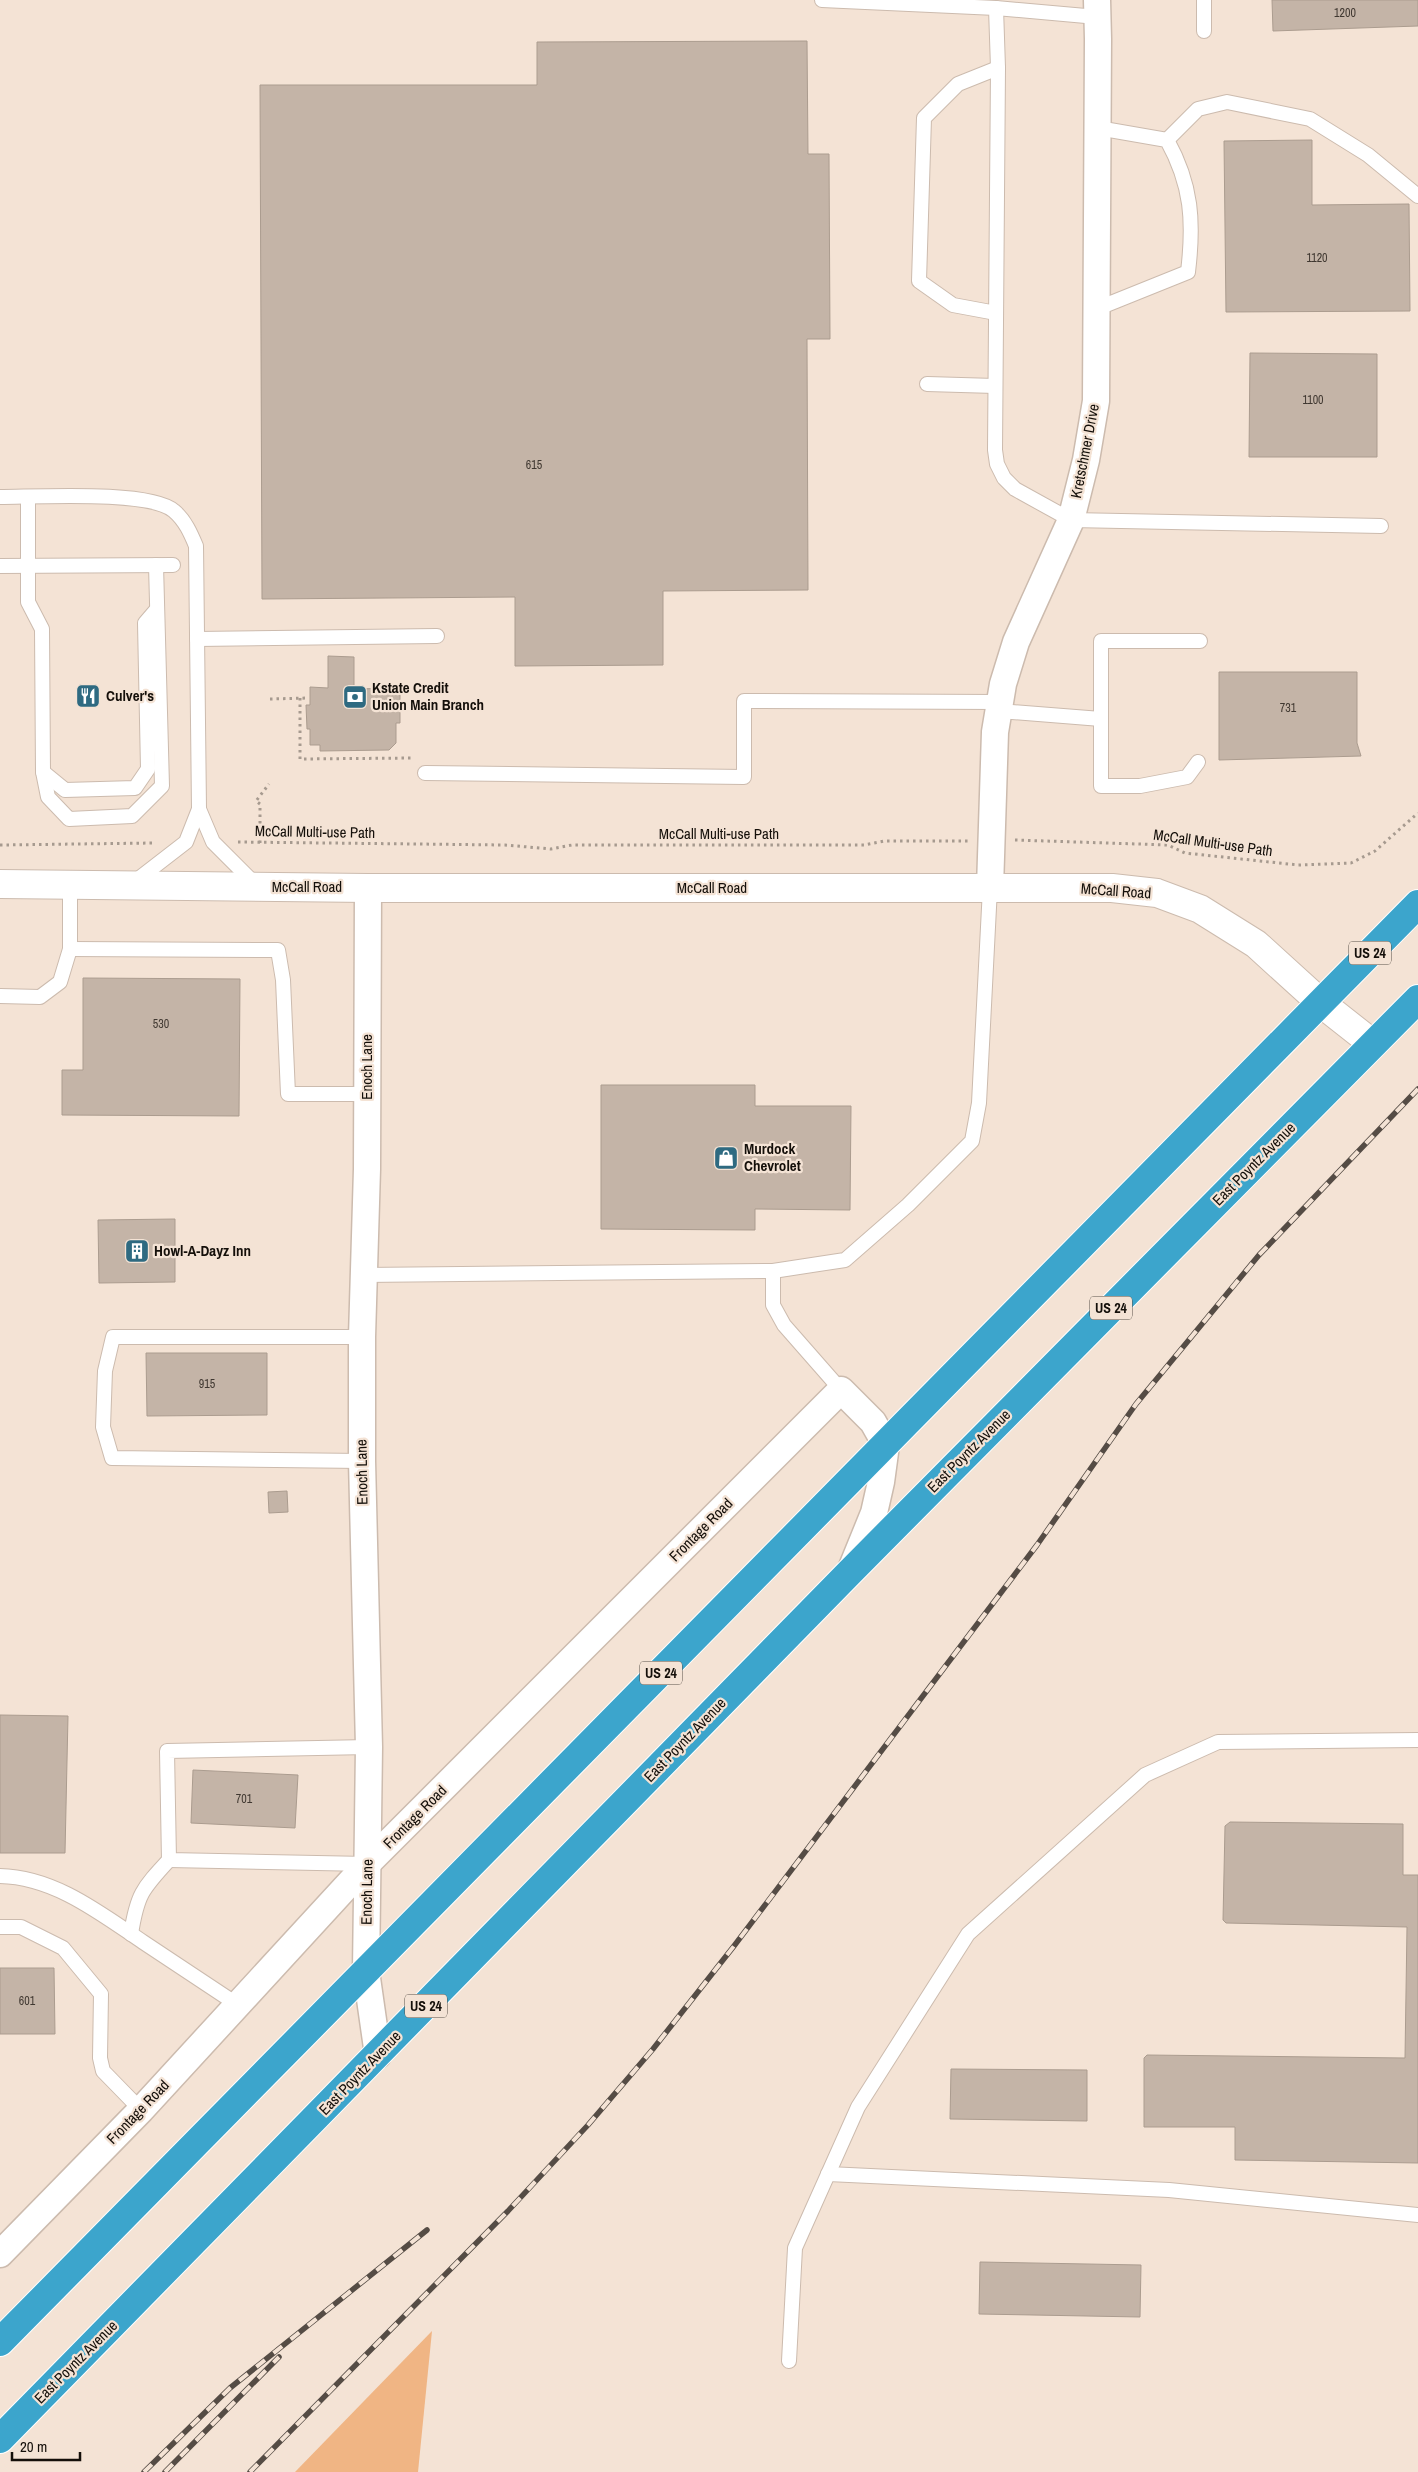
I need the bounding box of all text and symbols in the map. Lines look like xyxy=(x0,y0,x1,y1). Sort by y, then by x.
house number: 1200 xyxy=(1334,5,1356,21)
house number: 1120 xyxy=(1306,250,1328,266)
house number: 1100 xyxy=(1302,392,1324,408)
street label: Kretschmer Drive xyxy=(1065,402,1104,500)
house number: 615 xyxy=(526,457,543,473)
place label: Kstate Credit Union Main Branch xyxy=(372,677,484,715)
restaurant icon: Culver's xyxy=(75,683,101,709)
bank icon: Kstate Credit Union Main Branch xyxy=(342,684,368,710)
place label: Culver's xyxy=(106,685,154,706)
house number: 731 xyxy=(1280,700,1297,716)
street label: McCall Multi-use Path xyxy=(255,820,375,843)
street label: McCall Multi-use Path xyxy=(659,823,779,844)
street label: McCall Multi-use Path xyxy=(1152,824,1274,861)
street label: McCall Road xyxy=(272,876,342,897)
street label: McCall Road xyxy=(677,877,747,898)
street label: McCall Road xyxy=(1080,878,1152,903)
road number: US 24 xyxy=(1349,941,1391,964)
house number: 530 xyxy=(153,1016,169,1032)
street label: Enoch Lane xyxy=(356,1034,377,1100)
street label: East Poyntz Avenue xyxy=(1207,1117,1300,1210)
place label: Murdock Chevrolet xyxy=(744,1138,801,1176)
shop icon: Murdock Chevrolet xyxy=(713,1145,739,1171)
building icon: Howl-A-Dayz Inn xyxy=(124,1238,150,1264)
place label: Howl-A-Dayz Inn xyxy=(154,1240,251,1261)
road number: US 24 xyxy=(1090,1296,1132,1320)
house number: 915 xyxy=(199,1376,216,1392)
street label: East Poyntz Avenue xyxy=(922,1404,1015,1497)
street label: Enoch Lane xyxy=(350,1439,373,1505)
street label: Frontage Road xyxy=(664,1493,737,1566)
road number: US 24 xyxy=(640,1662,682,1685)
street label: East Poyntz Avenue xyxy=(639,1693,730,1786)
street label: Frontage Road xyxy=(378,1780,451,1853)
house number: 701 xyxy=(236,1791,253,1807)
street label: Enoch Lane xyxy=(355,1859,378,1925)
house number: 601 xyxy=(19,1993,36,2009)
road number: US 24 xyxy=(405,1994,447,2018)
street label: East Poyntz Avenue xyxy=(314,2026,405,2119)
street label: Frontage Road xyxy=(102,2075,174,2148)
street label: East Poyntz Avenue xyxy=(29,2315,122,2408)
scale bar xyxy=(12,2430,80,2462)
text: 20 m xyxy=(20,2436,47,2457)

